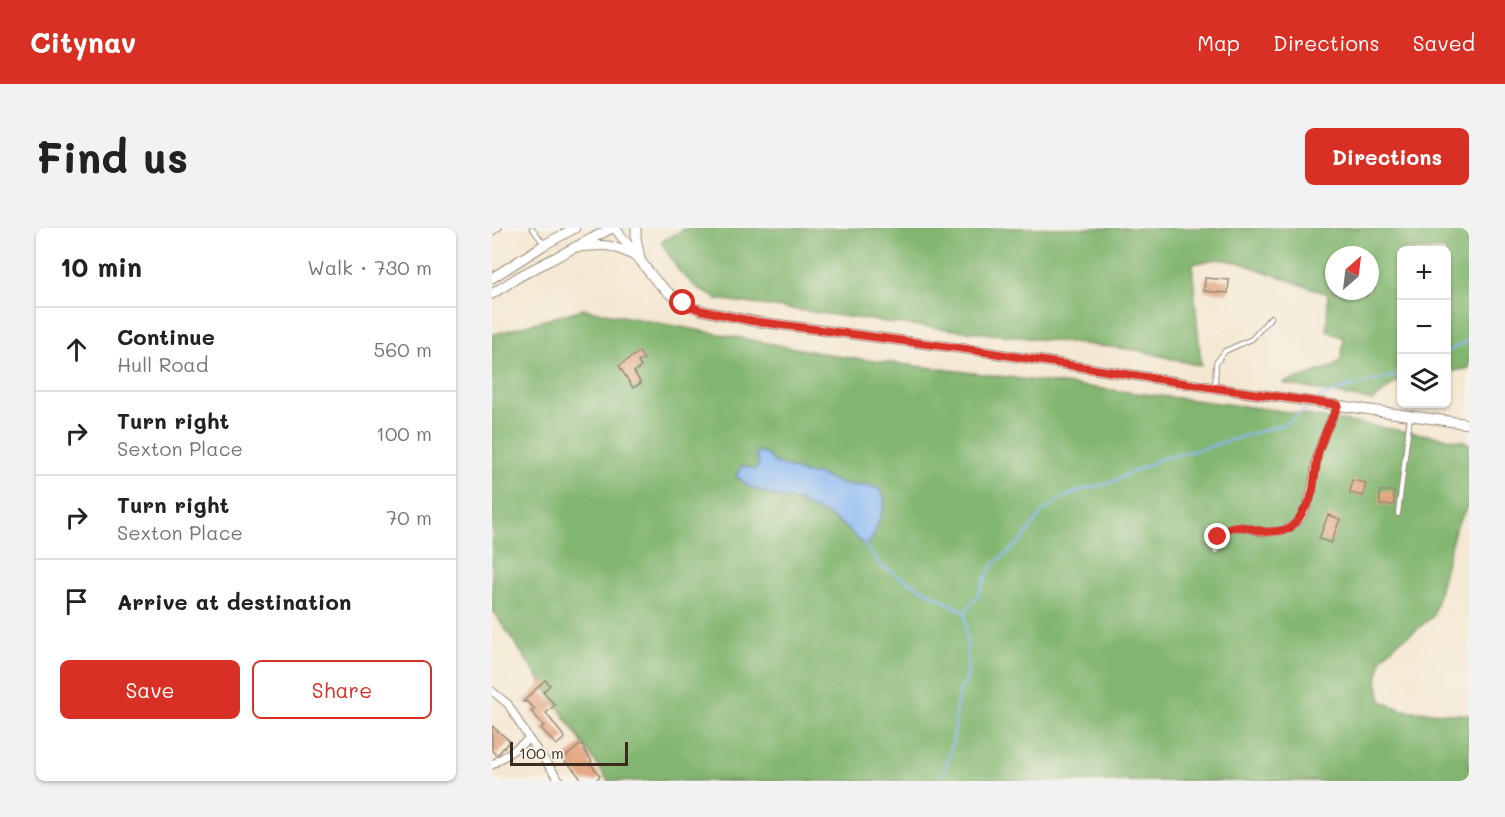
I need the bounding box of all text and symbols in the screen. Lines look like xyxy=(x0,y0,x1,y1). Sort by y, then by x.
text: Citynav xyxy=(30,24,136,60)
text: Map xyxy=(1197,29,1240,56)
text: Directions xyxy=(1273,29,1380,56)
text: Saved xyxy=(1413,29,1475,56)
button: Directions xyxy=(1305,128,1469,185)
text: Find us xyxy=(36,129,188,184)
north arrow xyxy=(1325,246,1379,300)
map controls xyxy=(1397,246,1451,408)
button: + xyxy=(1397,246,1451,300)
text: 10 min xyxy=(60,250,142,284)
text: Walk · 730 m xyxy=(307,254,432,280)
route start xyxy=(669,289,695,315)
button: − xyxy=(1397,300,1451,354)
text: Continue xyxy=(117,322,215,351)
icon: ahead xyxy=(60,333,93,366)
text: 560 m xyxy=(374,336,432,362)
text: Hull Road xyxy=(117,351,208,377)
button: layers xyxy=(1397,354,1451,408)
text: Turn right xyxy=(117,406,229,435)
icon: right xyxy=(60,417,93,450)
text: 100 m xyxy=(376,420,432,446)
text: Sexton Place xyxy=(117,435,243,461)
text: Turn right xyxy=(117,490,229,519)
icon: right xyxy=(60,501,93,534)
text: 70 m xyxy=(386,504,432,530)
text: Sexton Place xyxy=(117,519,243,545)
route end xyxy=(1204,523,1230,549)
icon: arrive xyxy=(60,585,93,618)
text: Arrive at destination xyxy=(117,587,352,616)
button: Save xyxy=(60,660,240,719)
button: Share xyxy=(252,660,432,719)
scale bar xyxy=(510,739,628,766)
text: 100 m xyxy=(519,742,564,763)

